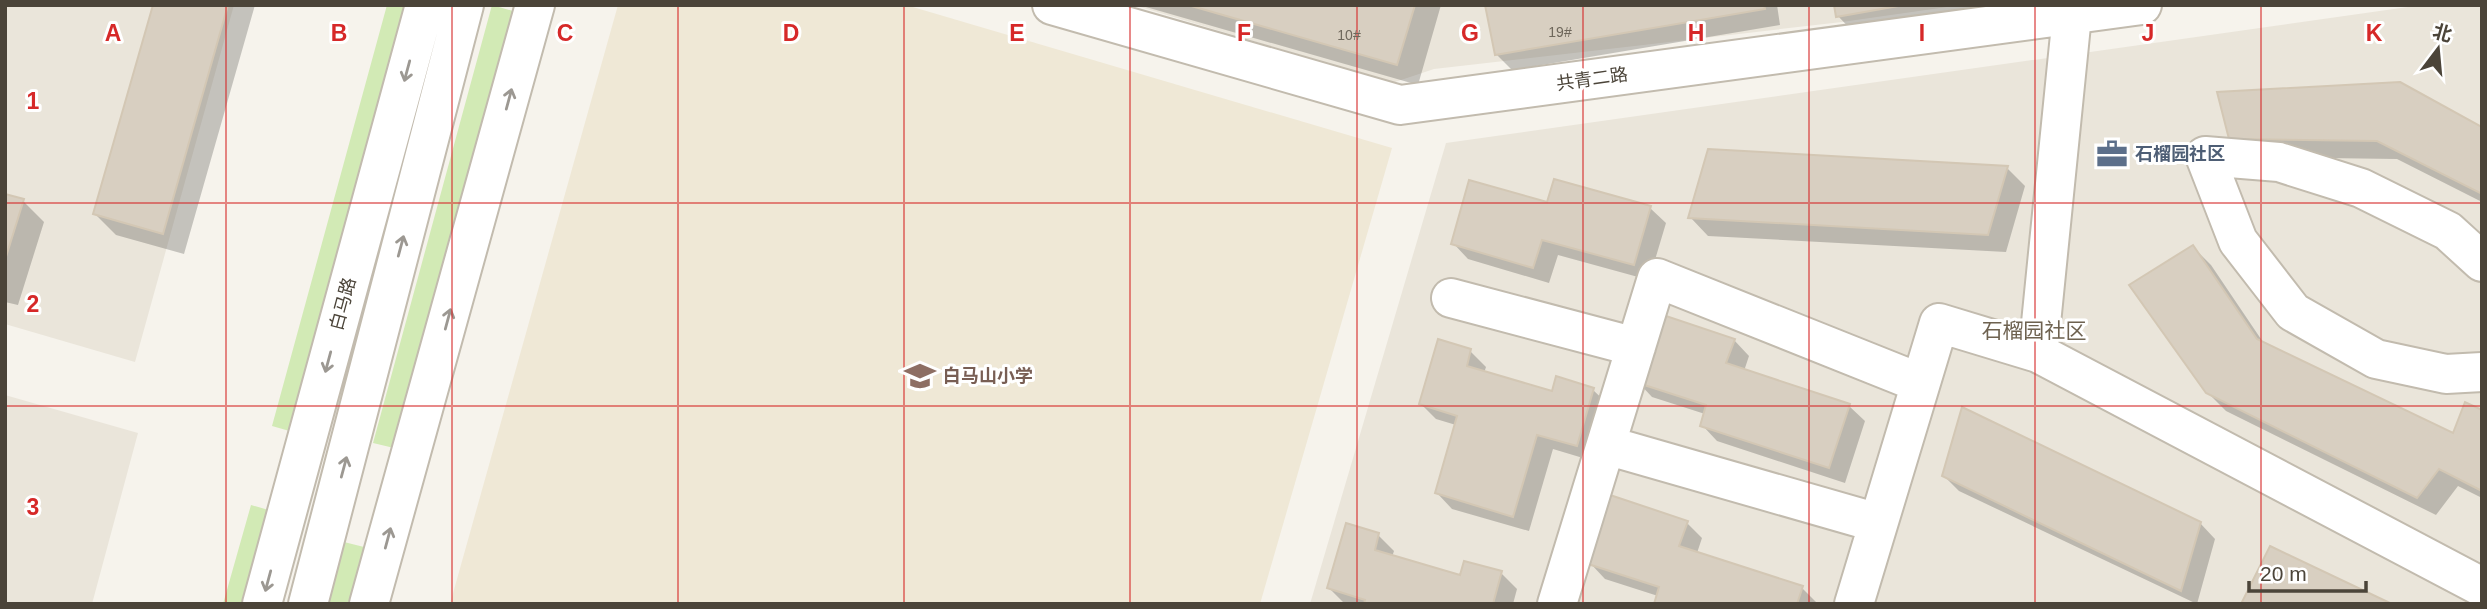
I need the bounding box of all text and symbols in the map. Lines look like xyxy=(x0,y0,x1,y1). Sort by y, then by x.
north arrow xyxy=(2403,14,2473,84)
text: A xyxy=(105,20,121,46)
text: B xyxy=(331,20,347,46)
text: C xyxy=(557,20,573,46)
text: D xyxy=(783,20,799,46)
text: E xyxy=(1009,20,1025,46)
text: F xyxy=(1237,20,1251,46)
text: G xyxy=(1461,20,1479,46)
text: H xyxy=(1688,20,1704,46)
text: I xyxy=(1919,20,1925,46)
text: J xyxy=(2142,20,2154,46)
text: K xyxy=(2366,20,2383,46)
text: 北 xyxy=(2431,20,2455,46)
house number: 19# xyxy=(1548,24,1572,40)
house number: 10# xyxy=(1337,27,1361,43)
one-way arrow xyxy=(399,60,412,82)
street label: 共青二路 xyxy=(1555,64,1629,94)
text: 1 xyxy=(27,88,40,114)
one-way arrow xyxy=(503,89,516,111)
office icon: 石榴园社区 xyxy=(2095,137,2129,171)
place label: 石榴园社区 xyxy=(2135,144,2225,164)
one-way arrow xyxy=(395,235,408,258)
street label: 白马路 xyxy=(326,275,360,333)
text: 2 xyxy=(27,291,39,317)
one-way arrow xyxy=(443,308,456,330)
district label: 石榴园社区 xyxy=(1982,319,2087,342)
one-way arrow xyxy=(321,350,334,372)
school or university icon: 白马山小学 xyxy=(903,359,937,393)
place label: 白马山小学 xyxy=(943,366,1033,386)
one-way arrow xyxy=(338,456,351,478)
text: 3 xyxy=(27,494,39,520)
one-way arrow xyxy=(382,527,395,549)
scale bar xyxy=(2249,550,2366,594)
text: 20 m xyxy=(2260,562,2307,585)
one-way arrow xyxy=(261,570,274,592)

